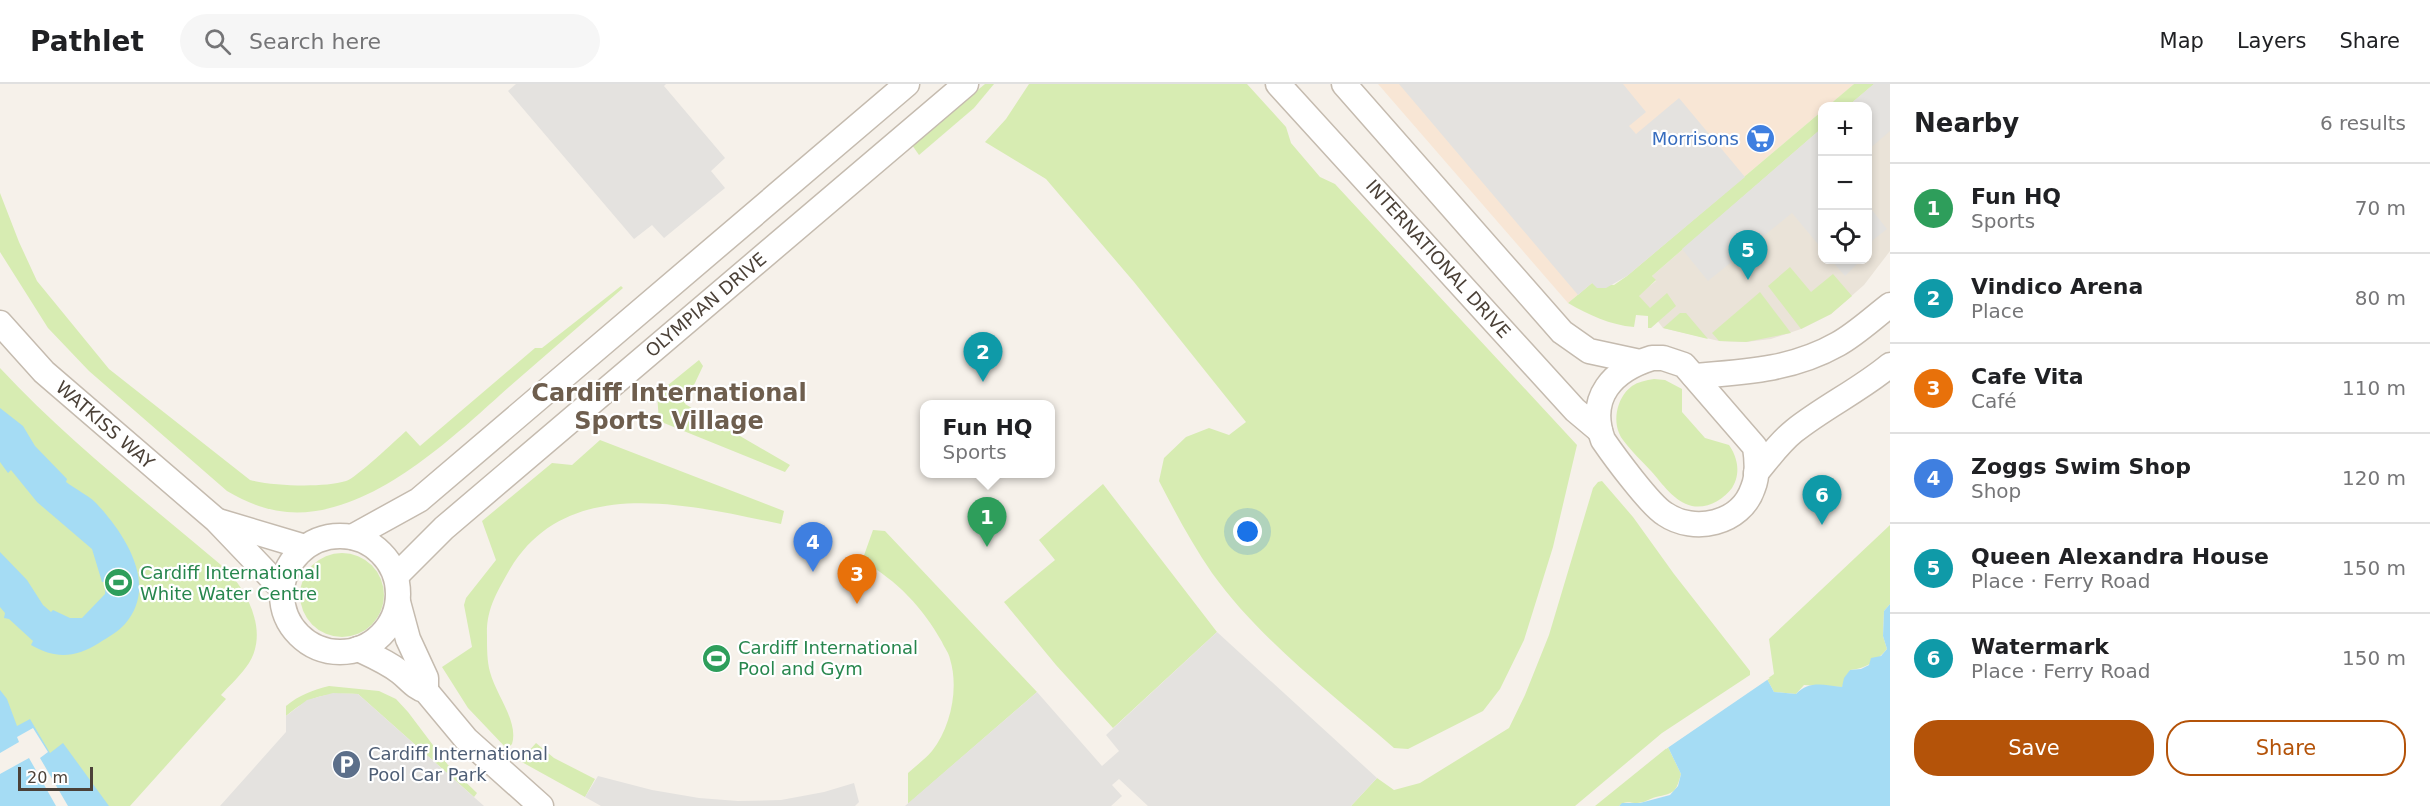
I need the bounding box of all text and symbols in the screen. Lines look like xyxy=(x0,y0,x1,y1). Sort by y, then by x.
search box xyxy=(180,14,600,68)
text: Pathlet xyxy=(30,25,144,58)
icon: search xyxy=(201,25,234,58)
text: Search here xyxy=(249,29,381,54)
text: Map xyxy=(2160,29,2204,53)
text: Layers xyxy=(2237,29,2306,53)
text: Share xyxy=(2339,29,2400,53)
map controls xyxy=(1818,102,1872,264)
button: + xyxy=(1818,102,1872,156)
text: Nearby xyxy=(1914,108,2019,138)
text: 6 results xyxy=(2320,111,2406,135)
supermarket icon: Morrisons xyxy=(1744,123,1776,155)
place label: Morrisons xyxy=(1652,128,1739,149)
button: − xyxy=(1818,156,1872,210)
street label: INTERNATIONAL DRIVE xyxy=(1362,175,1515,342)
text: Fun HQ xyxy=(1971,184,2061,209)
text: 1 xyxy=(1927,196,1940,220)
text: 70 m xyxy=(2355,196,2406,220)
text: Sports xyxy=(1971,209,2035,233)
button: locate xyxy=(1818,210,1872,264)
pin: 5 xyxy=(1728,230,1768,280)
street label: OLYMPIAN DRIVE xyxy=(641,248,770,361)
text: Vindico Arena xyxy=(1971,274,2143,299)
text: 2 xyxy=(1927,286,1940,310)
text: 80 m xyxy=(2355,286,2406,310)
text: Place xyxy=(1971,299,2024,323)
pin: 2 xyxy=(964,332,1002,382)
text: Cafe Vita xyxy=(1971,364,2084,389)
street label: WATKISS WAY xyxy=(52,376,159,474)
text: 3 xyxy=(1927,376,1940,400)
text: 110 m xyxy=(2342,376,2406,400)
district label: Cardiff International Sports Village xyxy=(531,379,807,435)
text: Café xyxy=(1971,389,2017,413)
popup xyxy=(920,400,1055,478)
text: Fun HQ xyxy=(942,415,1033,440)
text: Sports xyxy=(942,440,1007,464)
text: Zoggs Swim Shop xyxy=(1971,454,2191,479)
text: 4 xyxy=(1927,466,1940,490)
text: 120 m xyxy=(2342,466,2406,490)
pin: 6 xyxy=(1802,476,1842,525)
text: Shop xyxy=(1971,479,2021,503)
pin: 1 xyxy=(968,498,1006,547)
your location xyxy=(1233,517,1262,546)
pin: 4 xyxy=(794,522,832,572)
text: Queen Alexandra House xyxy=(1971,544,2269,569)
pin: 3 xyxy=(838,554,876,604)
text: 5 xyxy=(1927,556,1940,580)
text: 150 m xyxy=(2342,556,2406,580)
place label: Cardiff International White Water Centre xyxy=(140,562,320,604)
sports icon: Cardiff International White Water Centre xyxy=(103,567,135,599)
text: Place · Ferry Road xyxy=(1971,569,2150,593)
text: Watermark xyxy=(1971,634,2109,659)
place label: Cardiff International Pool and Gym xyxy=(738,637,918,679)
sports icon: Cardiff International Pool and Gym xyxy=(701,642,733,674)
text: 6 xyxy=(1927,646,1940,670)
text: 150 m xyxy=(2342,646,2406,670)
text: Place · Ferry Road xyxy=(1971,659,2150,683)
button: Save xyxy=(1914,720,2154,776)
button: Share xyxy=(2166,720,2406,776)
place label: Cardiff International Pool Car Park xyxy=(368,743,548,785)
parking icon: Cardiff International Pool Car Park xyxy=(331,748,363,780)
scale bar xyxy=(18,764,93,792)
text: 20 m xyxy=(27,768,68,787)

